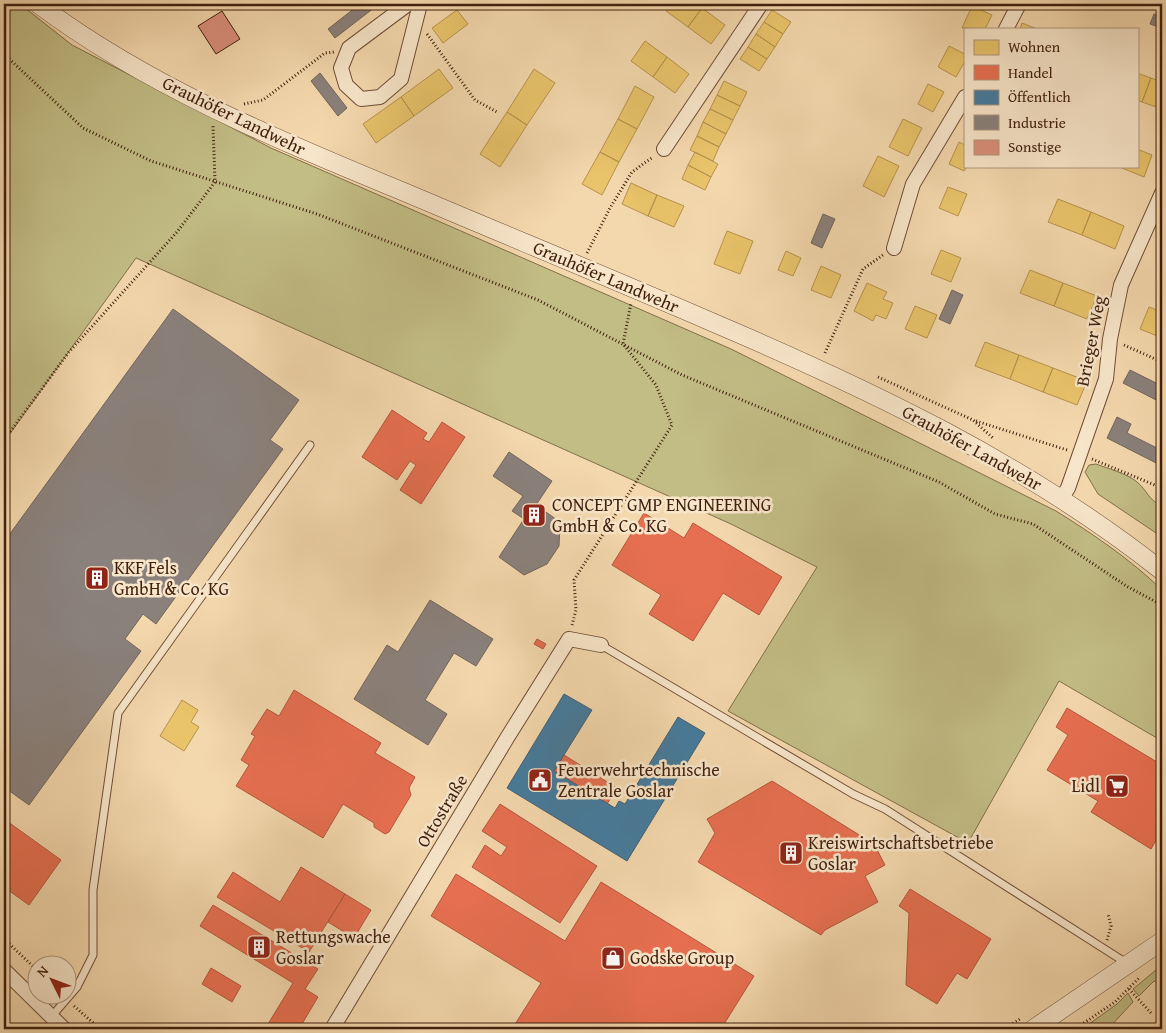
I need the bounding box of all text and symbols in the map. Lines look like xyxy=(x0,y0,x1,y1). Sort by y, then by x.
legend xyxy=(964,28,1138,168)
text: Wohnen xyxy=(1008,36,1061,57)
text: Handel xyxy=(1008,62,1053,83)
street label: Grauhöfer Landwehr xyxy=(158,69,311,162)
text: Öffentlich xyxy=(1008,86,1071,107)
text: Industrie xyxy=(1008,112,1066,133)
text: Sonstige xyxy=(1008,136,1061,157)
street label: Grauhöfer Landwehr xyxy=(529,234,684,320)
street label: Brieger Weg xyxy=(1068,293,1113,389)
street label: Grauhöfer Landwehr xyxy=(897,398,1048,498)
place label: CONCEPT GMP ENGINEERING GmbH & Co. KG xyxy=(552,491,772,539)
building icon: CONCEPT GMP ENGINEERING GmbH & Co. KG xyxy=(521,502,547,528)
place label: KKF Fels GmbH & Co. KG xyxy=(114,554,230,602)
building icon: KKF Fels GmbH & Co. KG xyxy=(84,565,110,591)
place label: Feuerwehrtechnische Zentrale Goslar xyxy=(558,756,720,804)
public building icon: Feuerwehrtechnische Zentrale Goslar xyxy=(527,767,553,793)
street label: Ottostraße xyxy=(409,769,474,852)
place label: Lidl xyxy=(1072,772,1100,799)
supermarket icon: Lidl xyxy=(1104,773,1130,799)
place label: Kreiswirtschaftsbetriebe Goslar xyxy=(808,829,994,877)
building icon: Kreiswirtschaftsbetriebe Goslar xyxy=(778,840,804,866)
place label: Rettungswache Goslar xyxy=(276,923,391,971)
building icon: Rettungswache Goslar xyxy=(246,934,272,960)
place label: Godske Group xyxy=(630,944,734,971)
shop icon: Godske Group xyxy=(600,945,626,971)
north arrow xyxy=(28,956,78,1006)
text: N xyxy=(32,961,53,981)

